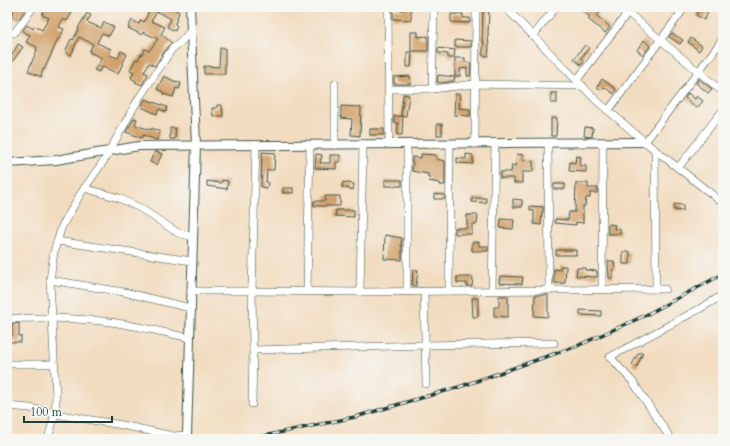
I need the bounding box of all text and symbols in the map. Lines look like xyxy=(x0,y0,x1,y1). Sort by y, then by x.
scale bar xyxy=(24,398,112,424)
text: 100 m xyxy=(30,404,63,420)

